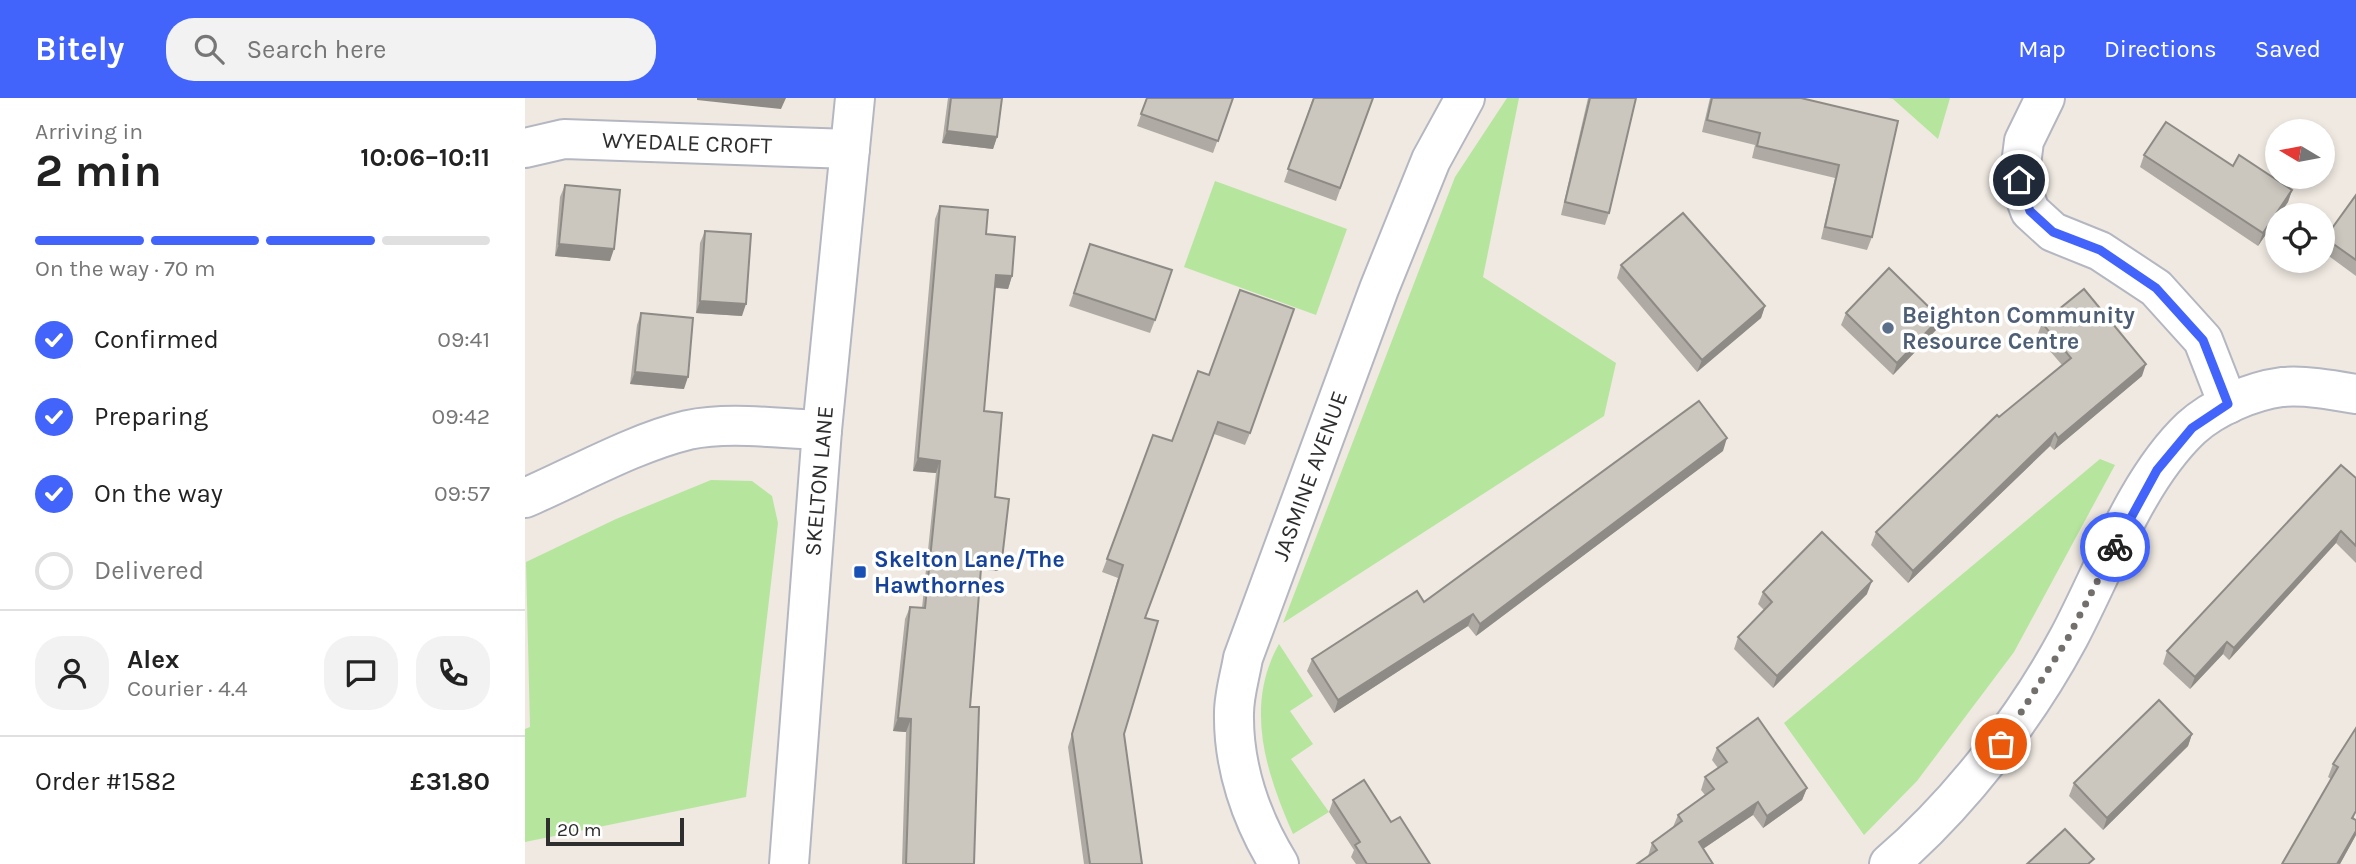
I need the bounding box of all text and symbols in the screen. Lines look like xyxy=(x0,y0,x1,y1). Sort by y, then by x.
search box xyxy=(166,18,656,81)
text: Bitely xyxy=(35,30,124,68)
icon: search xyxy=(190,30,228,68)
text: Search here xyxy=(246,34,386,65)
text: Map xyxy=(2018,35,2066,63)
text: Directions xyxy=(2104,35,2217,63)
text: Saved xyxy=(2255,35,2321,63)
text: Arriving in xyxy=(35,118,143,145)
north arrow xyxy=(2265,119,2335,189)
map controls xyxy=(2265,119,2335,273)
street label: WYEDALE CROFT xyxy=(601,127,773,159)
text: 10:06–10:11 xyxy=(360,142,490,173)
text: 2 min xyxy=(35,144,162,198)
pin xyxy=(1989,150,2049,210)
icon: home xyxy=(2000,161,2038,199)
button: locate xyxy=(2265,203,2335,273)
text: On the way · 70 m xyxy=(35,255,215,282)
place label: Beighton Community Resource Centre xyxy=(1902,302,2135,355)
marker: Beighton Community Resource Centre xyxy=(1880,320,1896,336)
icon: check xyxy=(35,321,73,359)
text: Confirmed xyxy=(94,324,219,355)
text: 09:41 xyxy=(437,326,490,353)
street label: JASMINE AVENUE xyxy=(1267,387,1353,565)
icon: check xyxy=(35,398,73,436)
text: Preparing xyxy=(94,401,208,432)
text: 09:42 xyxy=(432,403,490,430)
street label: SKELTON LANE xyxy=(799,405,839,557)
icon: check xyxy=(35,475,73,513)
text: On the way xyxy=(94,478,223,509)
text: 09:57 xyxy=(434,480,490,507)
courier xyxy=(2080,512,2150,582)
icon: bike xyxy=(2096,528,2134,566)
place label: Skelton Lane/The Hawthornes xyxy=(874,546,1065,599)
text: Delivered xyxy=(94,555,204,586)
marker: Skelton Lane/The Hawthornes xyxy=(852,564,868,580)
button: person xyxy=(35,636,109,710)
button: chat xyxy=(324,636,398,710)
button: phone xyxy=(416,636,490,710)
text: Alex xyxy=(127,644,179,675)
text: Courier · 4.4 xyxy=(127,675,248,702)
pin xyxy=(1971,714,2031,774)
icon: bag xyxy=(1982,725,2020,763)
text: Order #1582 xyxy=(35,766,176,797)
text: £31.80 xyxy=(410,766,490,797)
scale bar xyxy=(546,815,684,847)
text: 20 m xyxy=(557,819,602,841)

